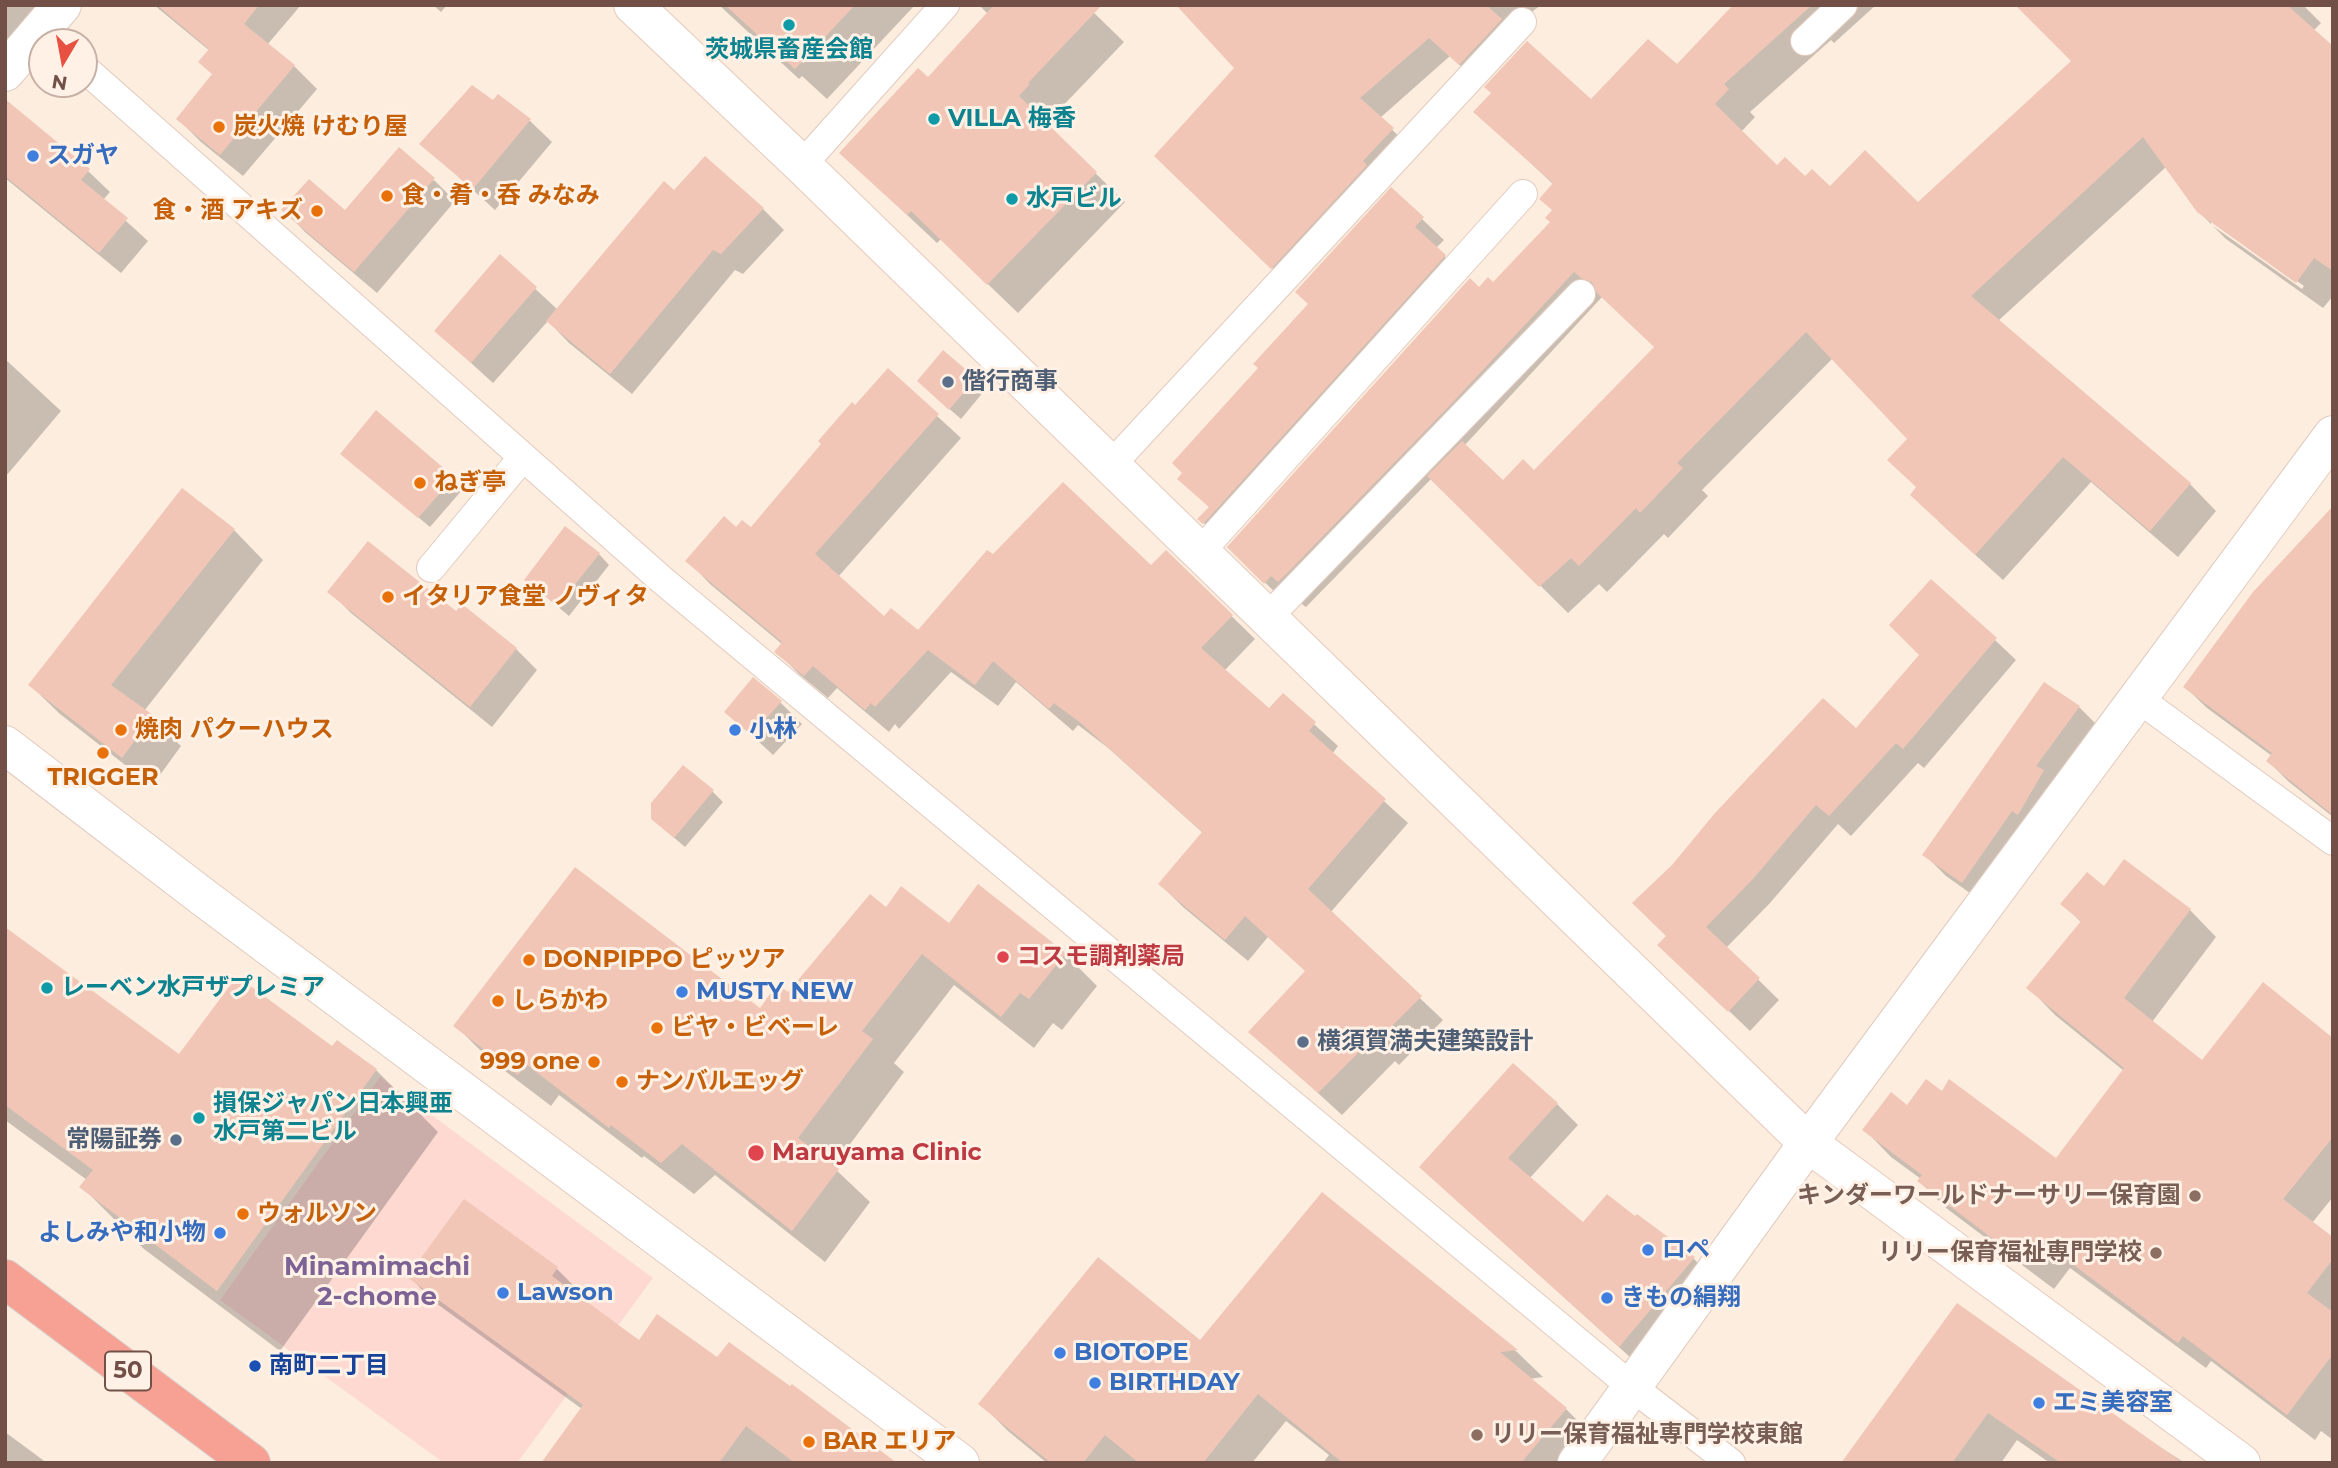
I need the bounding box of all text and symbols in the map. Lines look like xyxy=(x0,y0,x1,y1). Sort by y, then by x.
marker: 茨城県畜産会館 xyxy=(781,17,797,33)
north arrow xyxy=(28,28,98,98)
place label: 茨城県畜産会館 xyxy=(705,36,873,64)
text: N xyxy=(50,70,69,95)
place label: VILLA 梅香 xyxy=(948,105,1076,133)
marker: VILLA 梅香 xyxy=(926,111,942,127)
place label: 炭火焼 けむり屋 xyxy=(233,113,408,141)
marker: 炭火焼 けむり屋 xyxy=(211,119,227,135)
place label: スガヤ xyxy=(47,142,119,170)
marker: スガヤ xyxy=(25,148,41,164)
place label: 食・肴・呑 みなみ xyxy=(401,182,600,210)
place label: 水戸ビル xyxy=(1026,185,1122,213)
marker: 食・肴・呑 みなみ xyxy=(379,188,395,204)
marker: 水戸ビル xyxy=(1004,191,1020,207)
place label: 食・酒 アキズ xyxy=(152,197,303,225)
marker: 食・酒 アキズ xyxy=(309,203,325,219)
place label: 偕行商事 xyxy=(962,368,1058,396)
marker: 偕行商事 xyxy=(940,374,956,390)
place label: ねぎ亭 xyxy=(434,469,506,497)
marker: ねぎ亭 xyxy=(412,475,428,491)
place label: イタリア食堂 ノヴィタ xyxy=(402,583,649,611)
marker: イタリア食堂 ノヴィタ xyxy=(380,589,396,605)
place label: 焼肉 パクーハウス xyxy=(135,716,334,744)
place label: 小林 xyxy=(749,716,797,744)
marker: 焼肉 パクーハウス xyxy=(113,722,129,738)
marker: 小林 xyxy=(727,722,743,738)
marker: TRIGGER xyxy=(95,745,111,761)
place label: TRIGGER xyxy=(47,764,159,792)
place label: コスモ調剤薬局 xyxy=(1017,943,1185,971)
place label: DONPIPPO ピッツア xyxy=(543,946,786,974)
marker: コスモ調剤薬局 xyxy=(995,949,1011,965)
marker: DONPIPPO ピッツア xyxy=(521,952,537,968)
place label: レーベン水戸ザプレミア xyxy=(61,974,325,1002)
place label: MUSTY NEW xyxy=(696,978,854,1006)
marker: レーベン水戸ザプレミア xyxy=(39,980,55,996)
marker: MUSTY NEW xyxy=(674,984,690,1000)
place label: しらかわ xyxy=(512,987,608,1015)
marker: しらかわ xyxy=(490,993,506,1009)
place label: ビヤ・ビベーレ xyxy=(671,1014,839,1042)
marker: ビヤ・ビベーレ xyxy=(649,1020,665,1036)
place label: 横須賀満夫建築設計 xyxy=(1317,1028,1533,1056)
marker: 横須賀満夫建築設計 xyxy=(1295,1034,1311,1050)
place label: 999 one xyxy=(480,1048,580,1076)
marker: 999 one xyxy=(586,1054,602,1070)
place label: ナンバルエッグ xyxy=(636,1068,804,1096)
marker: ナンバルエッグ xyxy=(614,1074,630,1090)
place label: 損保ジャパン日本興亜 水戸第二ビル xyxy=(213,1090,453,1146)
marker: 損保ジャパン日本興亜 水戸第二ビル xyxy=(191,1110,207,1126)
place label: 常陽証券 xyxy=(66,1126,162,1154)
marker: 常陽証券 xyxy=(168,1132,184,1148)
place label: Maruyama Clinic xyxy=(772,1139,982,1167)
marker: Maruyama Clinic xyxy=(746,1143,766,1163)
place label: キンダーワールドナーサリー保育園 xyxy=(1797,1182,2181,1210)
marker: キンダーワールドナーサリー保育園 xyxy=(2187,1188,2203,1204)
place label: ウォルソン xyxy=(257,1200,377,1228)
marker: ウォルソン xyxy=(235,1206,251,1222)
place label: よしみや和小物 xyxy=(38,1219,206,1247)
marker: よしみや和小物 xyxy=(212,1225,228,1241)
place label: ロペ xyxy=(1662,1236,1710,1264)
place label: リリー保育福祉専門学校 xyxy=(1878,1239,2142,1267)
marker: ロペ xyxy=(1640,1242,1656,1258)
marker: リリー保育福祉専門学校 xyxy=(2148,1245,2164,1261)
district label: Minamimachi 2-chome xyxy=(284,1251,470,1312)
place label: Lawson xyxy=(517,1279,613,1307)
place label: きもの絹翔 xyxy=(1621,1284,1741,1312)
marker: Lawson xyxy=(495,1285,511,1301)
marker: きもの絹翔 xyxy=(1599,1290,1615,1306)
place label: BIOTOPE xyxy=(1074,1339,1189,1367)
marker: BIOTOPE xyxy=(1052,1345,1068,1361)
road number: 50 xyxy=(105,1352,151,1390)
place label: 南町二丁目 xyxy=(269,1352,389,1380)
marker: 南町二丁目 xyxy=(247,1358,263,1374)
place label: BIRTHDAY xyxy=(1109,1369,1240,1397)
marker: BIRTHDAY xyxy=(1087,1375,1103,1391)
place label: エミ美容室 xyxy=(2053,1389,2173,1417)
marker: エミ美容室 xyxy=(2031,1395,2047,1411)
place label: リリー保育福祉専門学校東館 xyxy=(1491,1421,1803,1449)
marker: リリー保育福祉専門学校東館 xyxy=(1469,1427,1485,1443)
place label: BAR エリア xyxy=(823,1428,956,1456)
marker: BAR エリア xyxy=(801,1434,817,1450)

